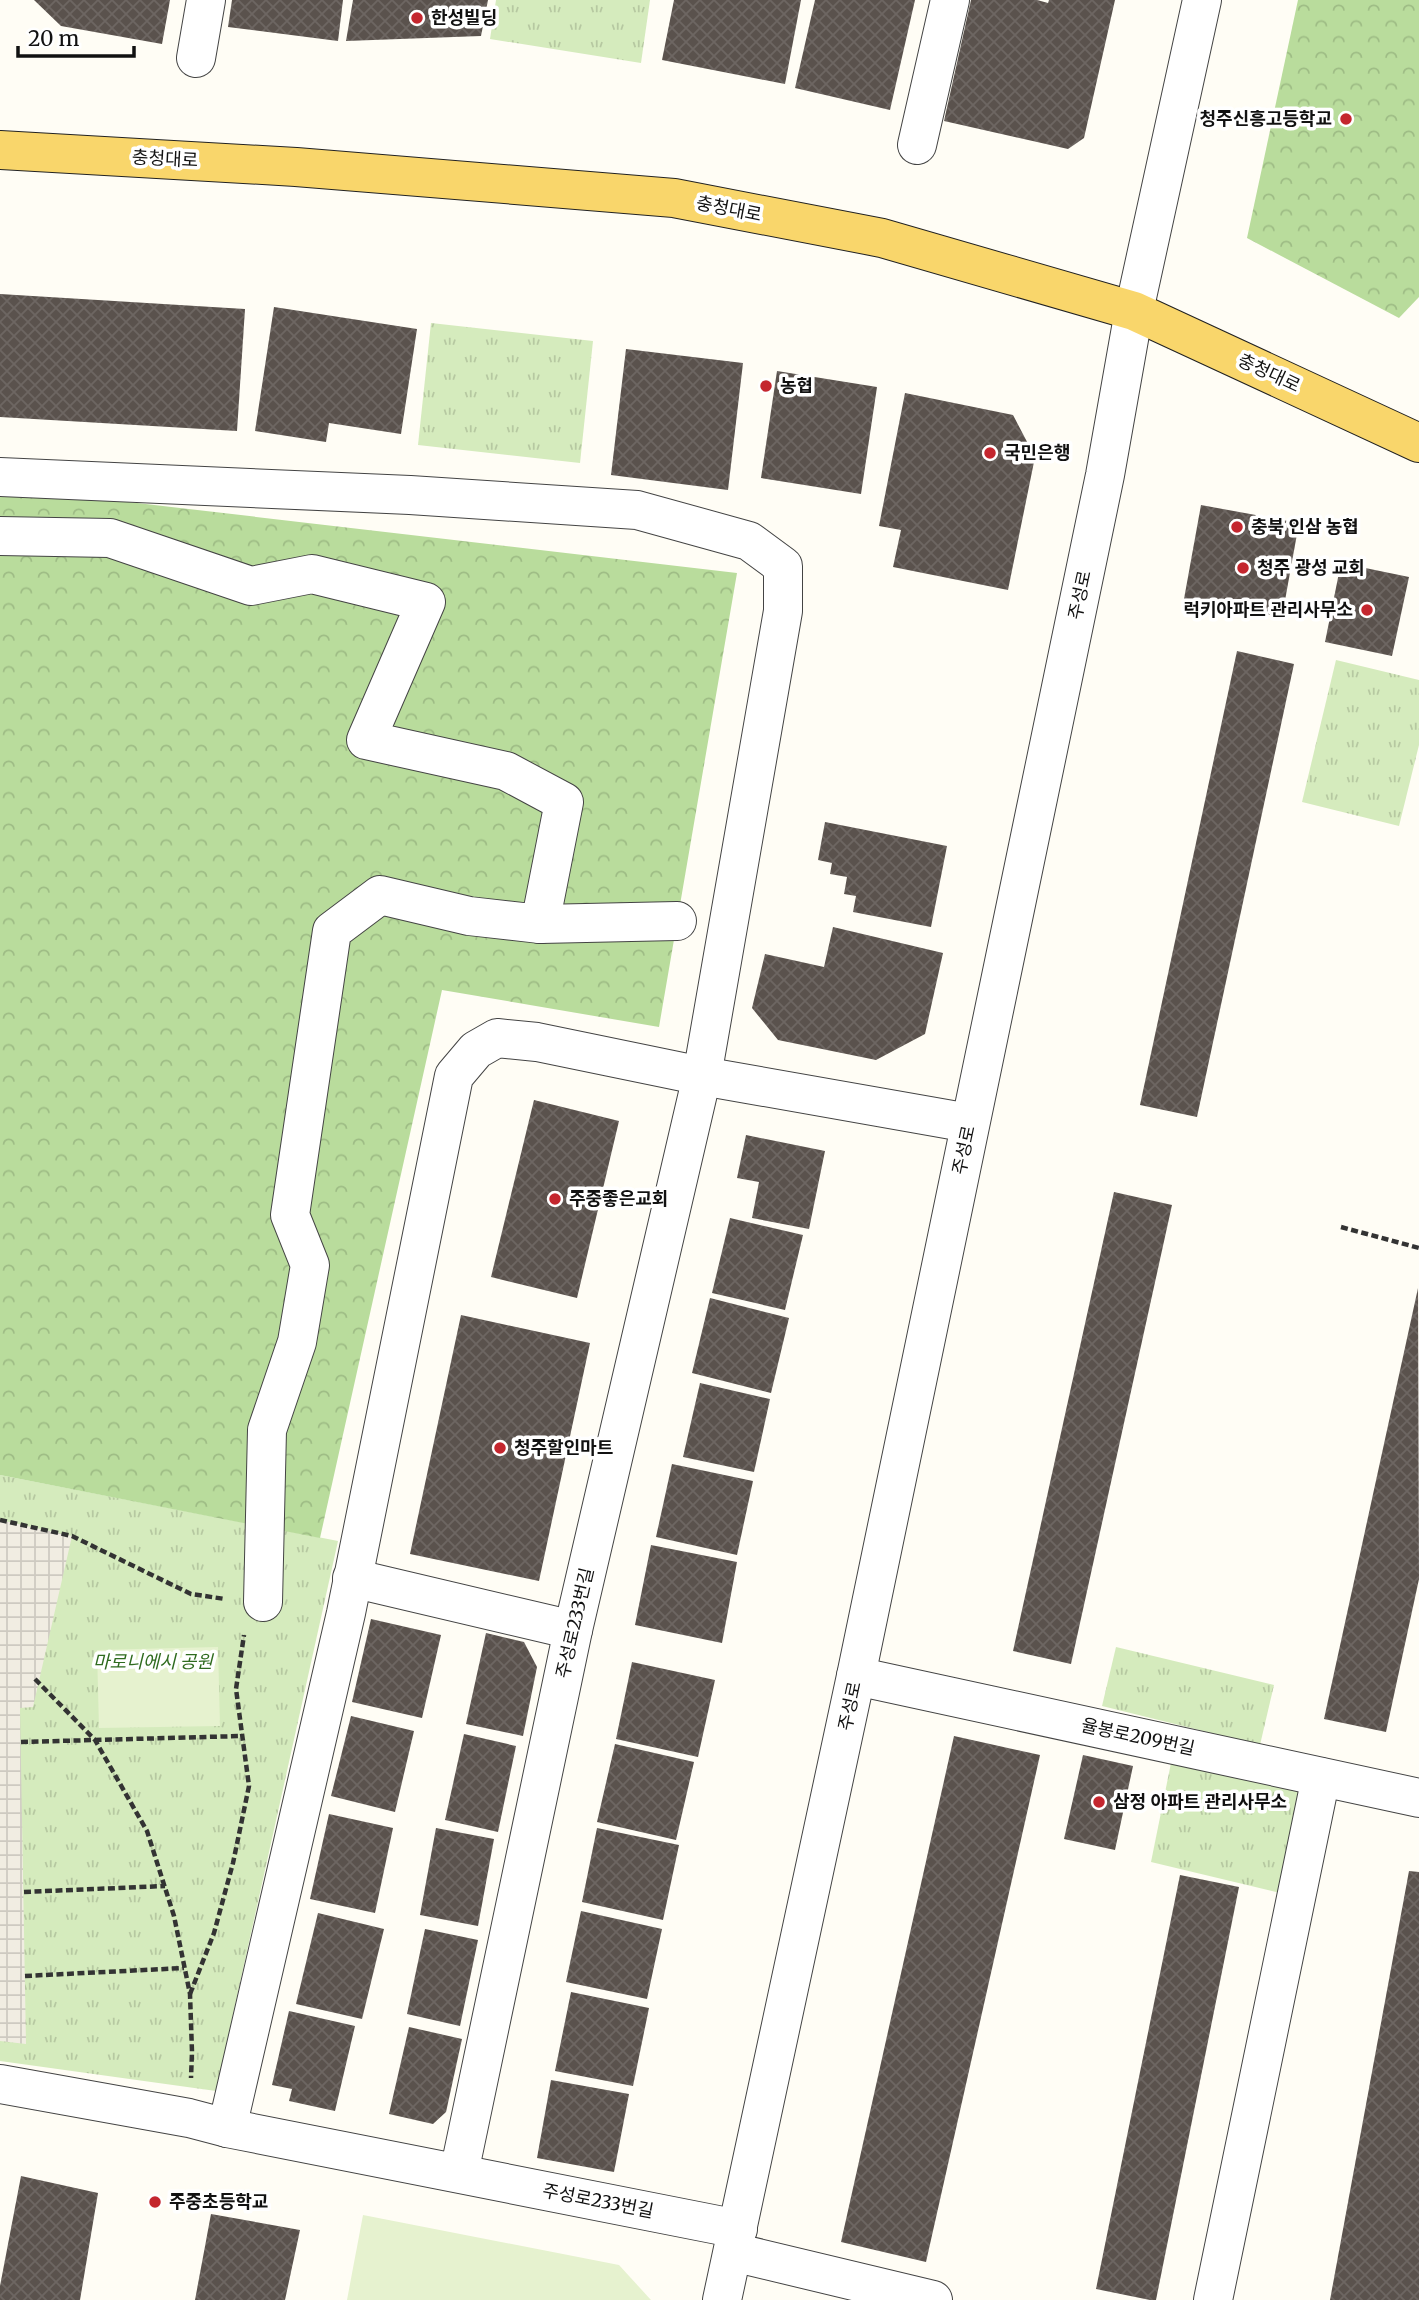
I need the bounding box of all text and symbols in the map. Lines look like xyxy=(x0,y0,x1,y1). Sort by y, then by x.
place label: 한성빌딩 xyxy=(431,6,497,29)
marker: 한성빌딩 xyxy=(409,10,425,26)
scale bar xyxy=(18,14,133,58)
text: 20 m xyxy=(28,25,80,52)
place label: 청주신흥고등학교 xyxy=(1200,107,1332,130)
marker: 청주신흥고등학교 xyxy=(1338,111,1354,127)
street label: 충청대로 xyxy=(131,145,199,172)
street label: 충청대로 xyxy=(694,191,764,226)
street label: 충청대로 xyxy=(1234,348,1304,397)
place label: 농협 xyxy=(780,374,813,397)
marker: 농협 xyxy=(758,378,774,394)
place label: 국민은행 xyxy=(1004,441,1070,464)
marker: 국민은행 xyxy=(982,445,998,461)
place label: 충북 인삼 농협 xyxy=(1251,515,1359,538)
marker: 충북 인삼 농협 xyxy=(1229,519,1245,535)
place label: 청주 광성 교회 xyxy=(1257,556,1365,579)
marker: 청주 광성 교회 xyxy=(1235,560,1251,576)
street label: 주성로 xyxy=(1063,568,1096,622)
place label: 럭키아파트 관리사무소 xyxy=(1183,598,1353,621)
marker: 럭키아파트 관리사무소 xyxy=(1359,602,1375,618)
street label: 주성로 xyxy=(947,1123,980,1177)
place label: 주중좋은교회 xyxy=(569,1187,668,1210)
marker: 주중좋은교회 xyxy=(547,1191,563,1207)
place label: 청주할인마트 xyxy=(514,1436,613,1459)
marker: 청주할인마트 xyxy=(492,1440,508,1456)
street label: 주성로233번길 xyxy=(551,1565,598,1680)
park label: 마로니에시 공원 xyxy=(93,1650,214,1673)
street label: 주성로 xyxy=(833,1679,866,1733)
street label: 율봉로209번길 xyxy=(1079,1713,1197,1760)
place label: 삼정 아파트 관리사무소 xyxy=(1113,1790,1287,1813)
marker: 삼정 아파트 관리사무소 xyxy=(1091,1794,1107,1810)
street label: 주성로233번길 xyxy=(541,2178,656,2223)
place label: 주중초등학교 xyxy=(169,2190,268,2213)
marker: 주중초등학교 xyxy=(147,2194,163,2210)

